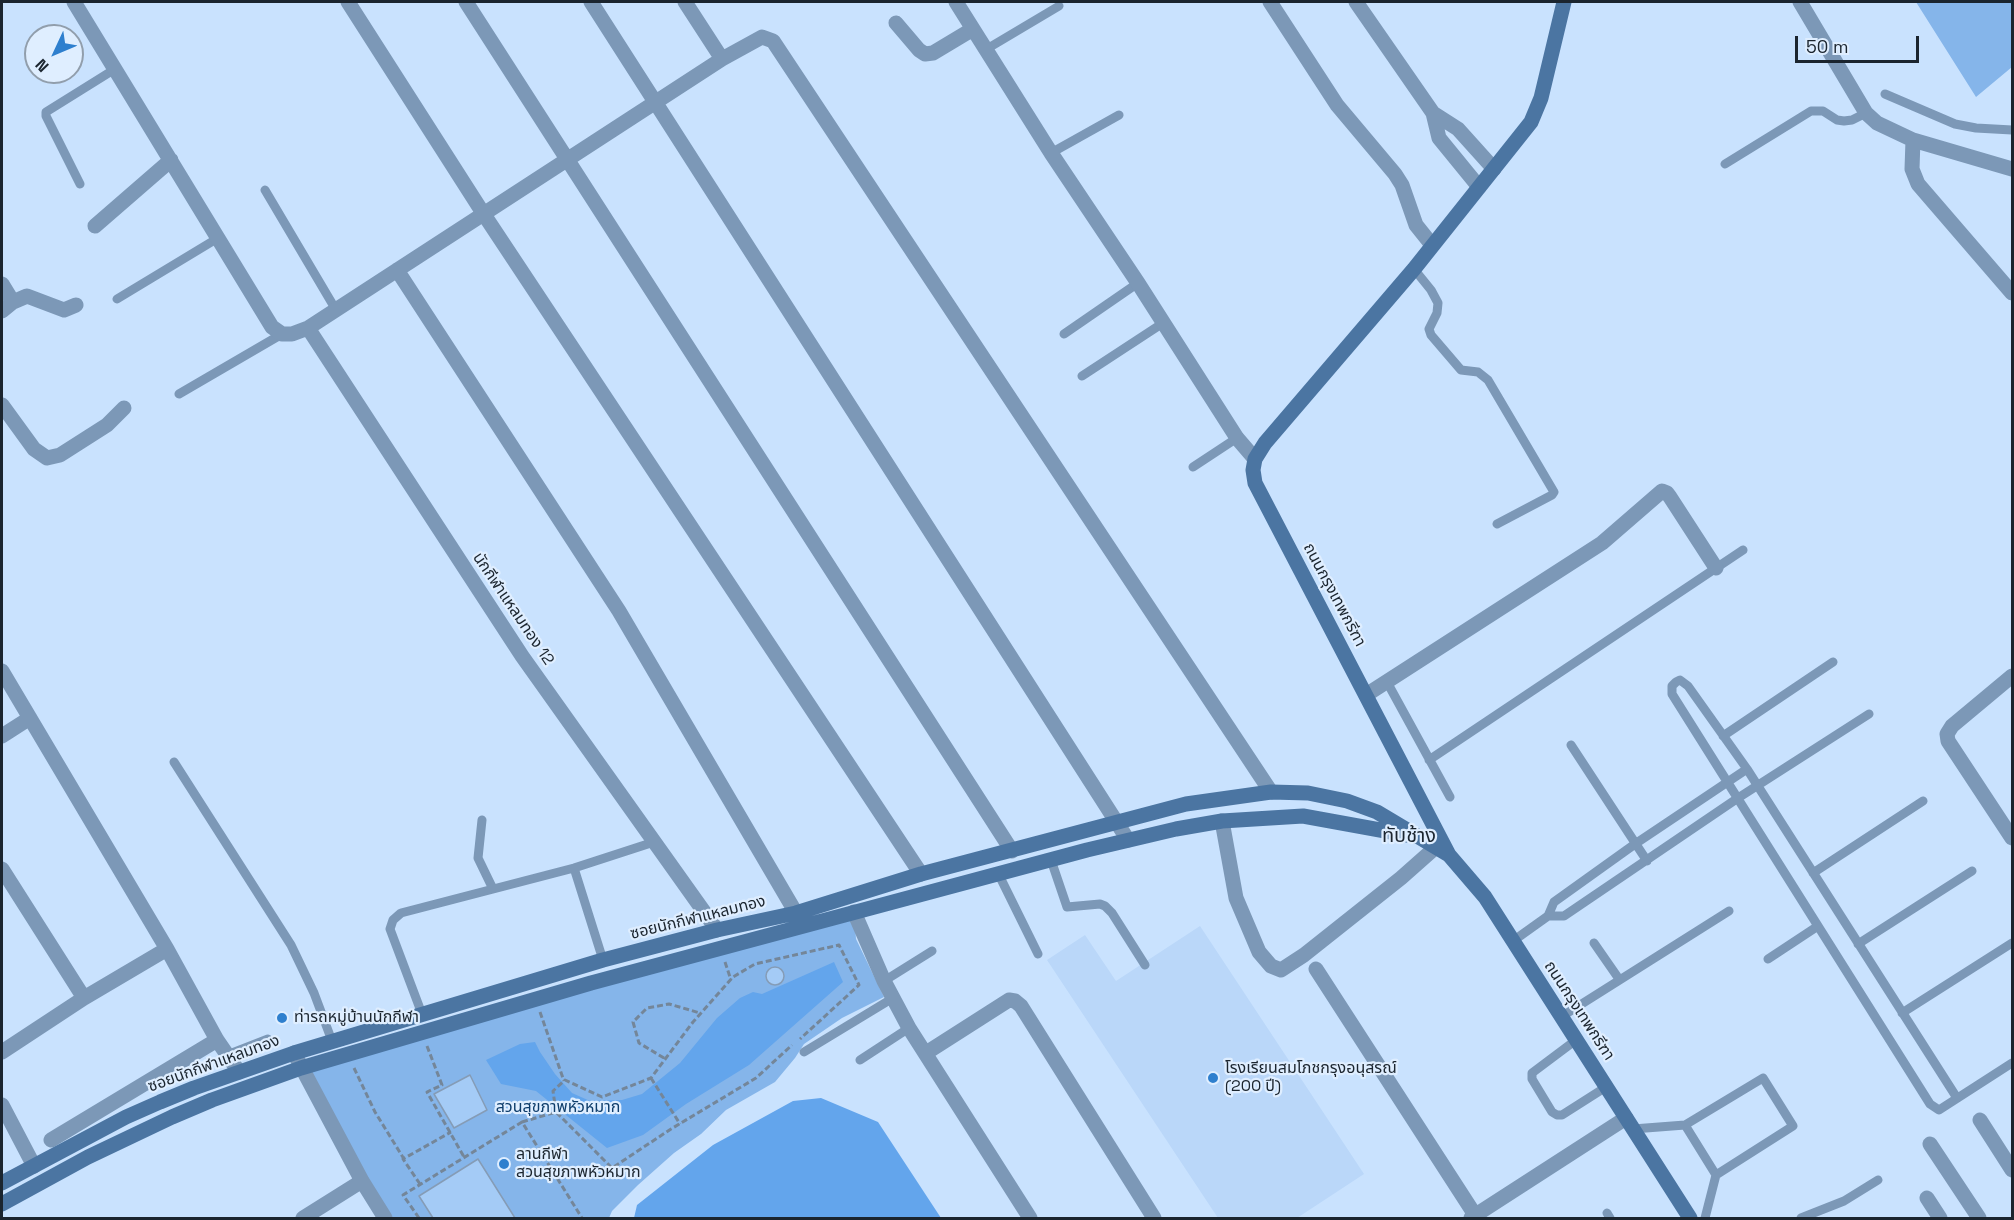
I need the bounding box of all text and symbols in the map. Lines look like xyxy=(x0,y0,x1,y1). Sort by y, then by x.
north arrow xyxy=(24,24,84,84)
scale bar xyxy=(1798,24,1922,62)
text: 50 m xyxy=(1806,35,1848,58)
text: N xyxy=(31,54,53,77)
street label: ถนนกรุงเทพกรีฑา xyxy=(1299,540,1369,650)
street label: นักกีฬาแหลมทอง 12 xyxy=(468,549,558,669)
district label: ทับช้าง xyxy=(1382,825,1436,849)
street label: ซอยนักกีฬาแหลมทอง xyxy=(628,892,768,944)
street label: ถนนกรุงเทพกรีฑา xyxy=(1540,958,1618,1064)
place label: ท่ารถหมู่บ้านนักกีฬา xyxy=(294,1008,419,1028)
marker: ท่ารถหมู่บ้านนักกีฬา xyxy=(275,1011,289,1025)
street label: ซอยนักกีฬาแหลมทอง xyxy=(146,1031,282,1097)
place label: โรงเรียนสมโภชกรุงอนุสรณ์ (200 ปี) xyxy=(1225,1059,1397,1097)
marker: โรงเรียนสมโภชกรุงอนุสรณ์ (200 ปี) xyxy=(1206,1071,1220,1085)
park label: สวนสุขภาพหัวหมาก xyxy=(496,1098,620,1118)
place label: ลานกีฬา สวนสุขภาพหัวหมาก xyxy=(516,1145,641,1183)
marker: ลานกีฬา สวนสุขภาพหัวหมาก xyxy=(497,1157,511,1171)

